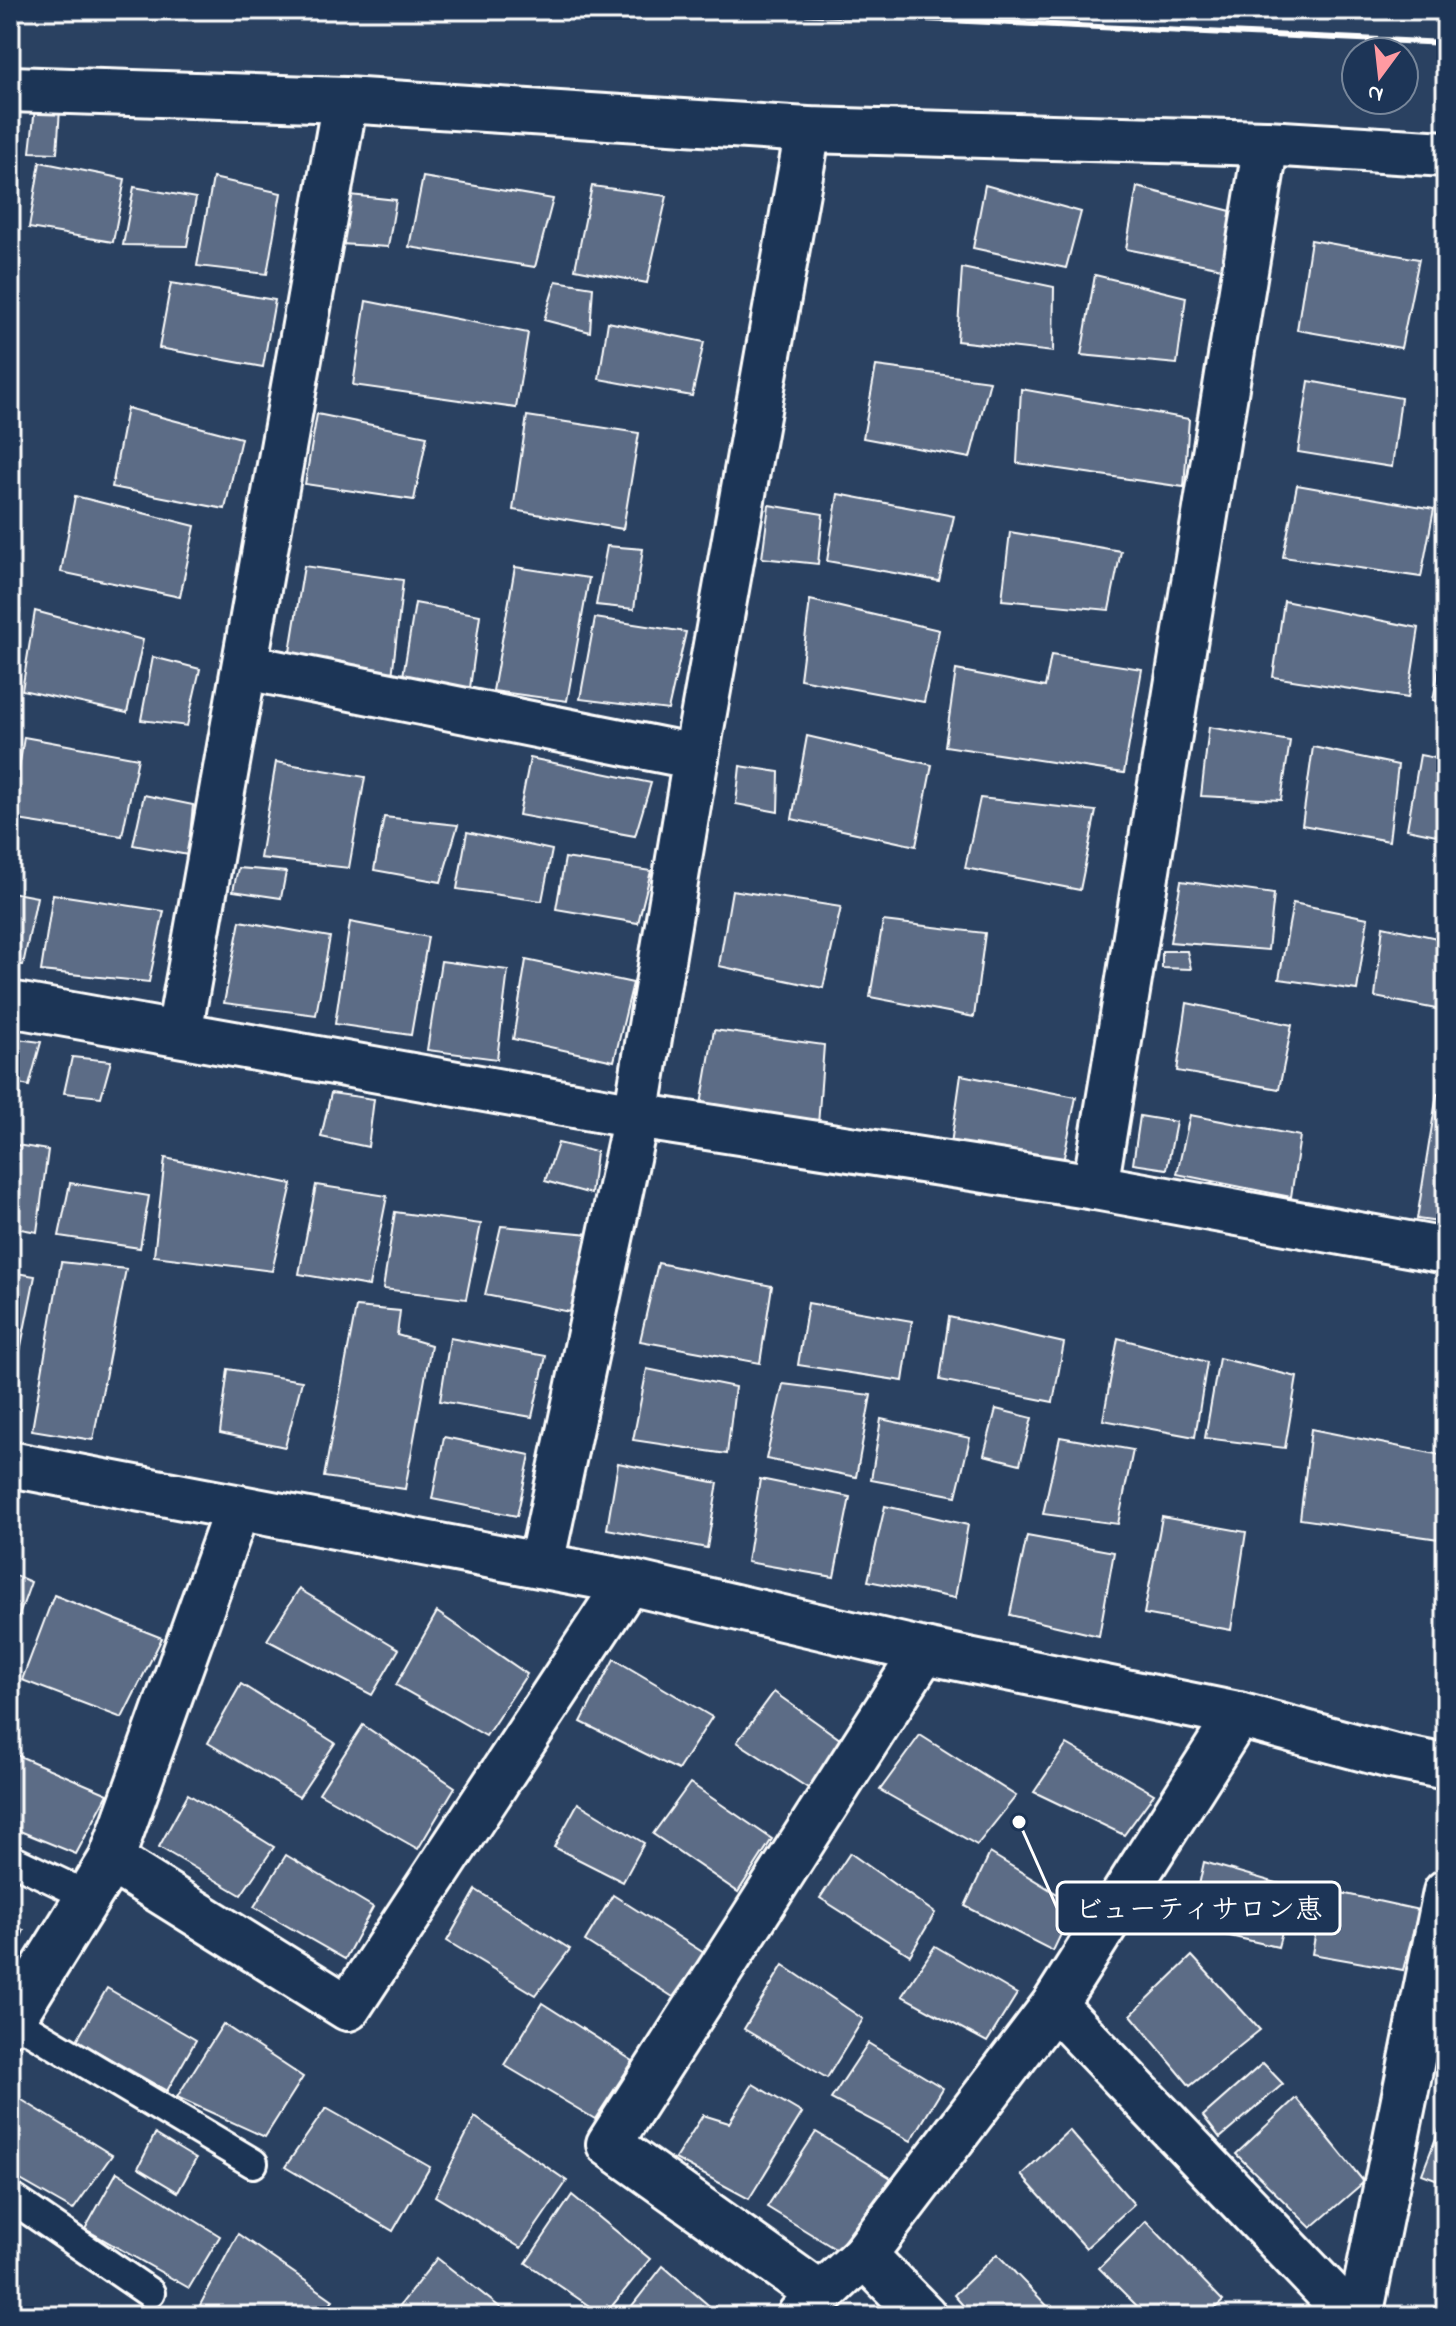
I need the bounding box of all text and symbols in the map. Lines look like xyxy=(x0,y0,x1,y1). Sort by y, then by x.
north arrow xyxy=(1340,36,1420,116)
text: N xyxy=(1364,75,1387,110)
callout: ビューティサロン恵 xyxy=(1057,1882,1340,1934)
text: ビューティサロン恵 xyxy=(1075,1891,1323,1932)

